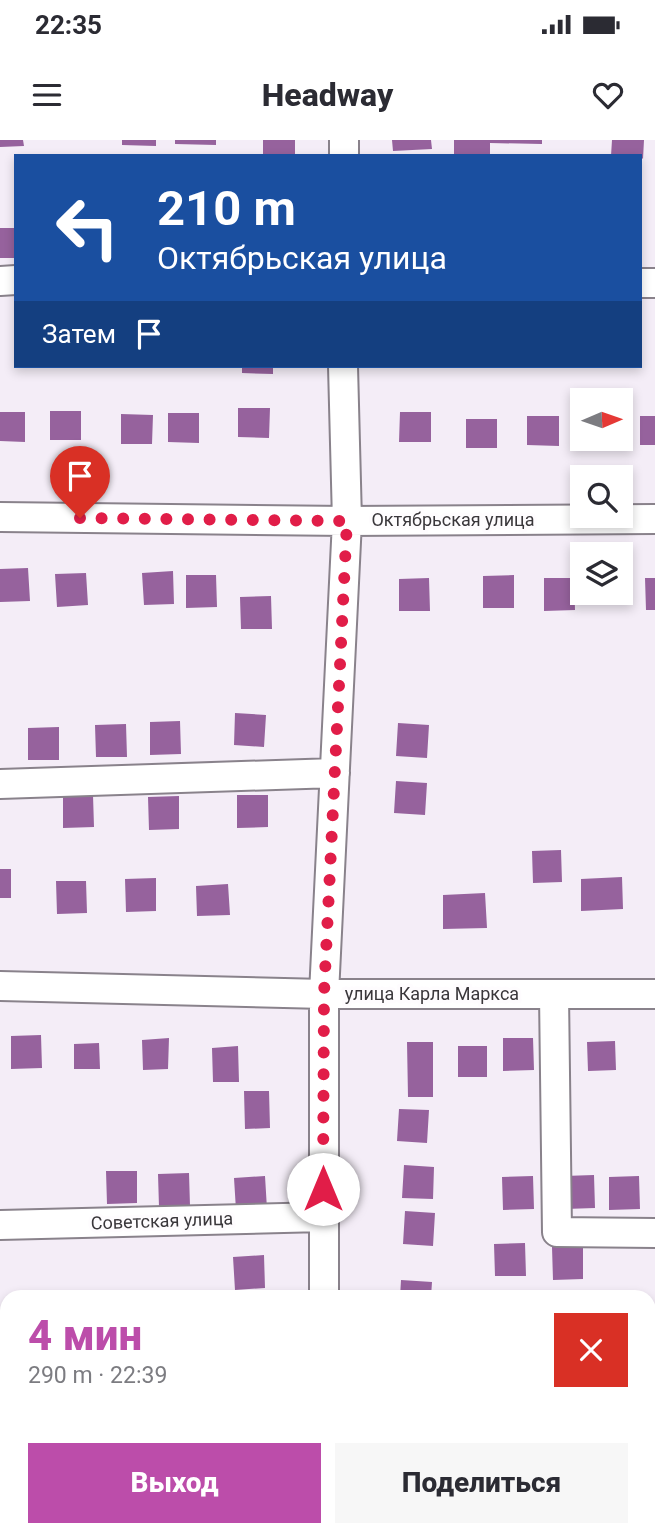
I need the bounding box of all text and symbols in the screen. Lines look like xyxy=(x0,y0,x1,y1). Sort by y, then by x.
text: 22:35 xyxy=(35,10,102,40)
icon: menu xyxy=(28,76,66,114)
text: Headway xyxy=(262,76,393,114)
icon: heart xyxy=(589,76,627,114)
text: 210 m xyxy=(157,180,296,237)
icon: left xyxy=(42,182,133,273)
text: Октябрьская улица xyxy=(157,239,447,277)
icon: arrive xyxy=(130,315,168,353)
text: Затем xyxy=(42,319,116,349)
north arrow xyxy=(570,388,634,452)
map controls xyxy=(570,388,633,605)
pin xyxy=(50,446,110,518)
icon: arrive xyxy=(61,457,99,495)
button: search xyxy=(570,465,633,528)
street label: Октябрьская улица xyxy=(371,509,535,530)
button: layers xyxy=(570,542,633,605)
street label: улица Карла Маркса xyxy=(345,983,519,1004)
position arrow xyxy=(286,1152,360,1226)
street label: Советская улица xyxy=(90,1208,233,1233)
text: 4 мин xyxy=(28,1311,142,1360)
button: close xyxy=(554,1313,628,1387)
text: 290 m · 22:39 xyxy=(28,1362,167,1389)
button: Выход xyxy=(28,1443,321,1523)
button: Поделиться xyxy=(335,1443,628,1523)

